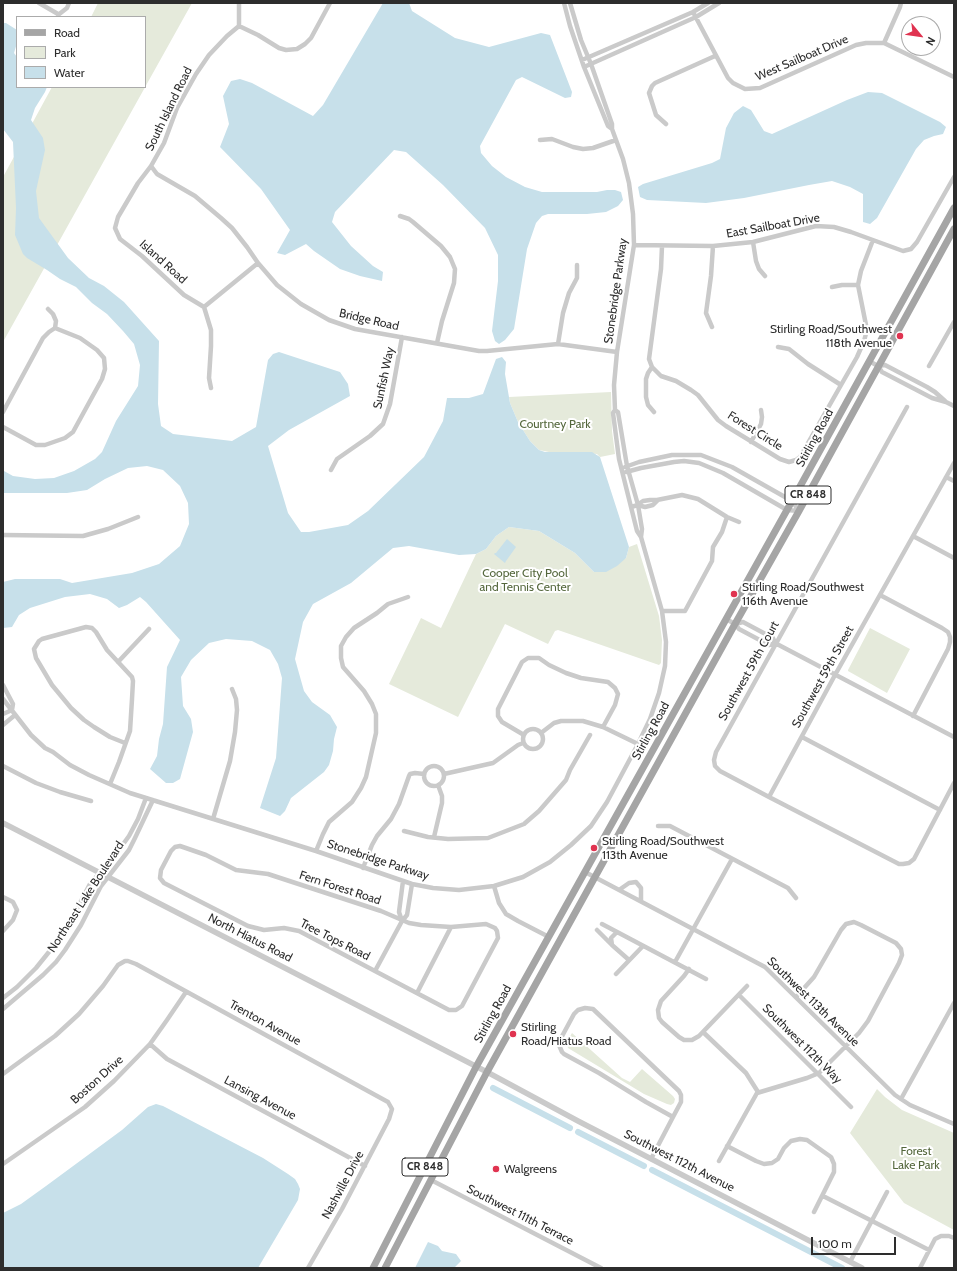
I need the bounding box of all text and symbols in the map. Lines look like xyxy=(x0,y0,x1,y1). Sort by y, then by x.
legend xyxy=(16,16,146,88)
north arrow xyxy=(901,16,941,56)
text: Road xyxy=(54,25,80,40)
street label: West Sailboat Drive xyxy=(753,32,851,84)
text: N xyxy=(923,35,939,48)
text: Park xyxy=(54,45,76,60)
text: Water xyxy=(54,65,84,80)
street label: South Island Road xyxy=(142,65,196,153)
street label: East Sailboat Drive xyxy=(725,211,821,241)
street label: Island Road xyxy=(136,237,190,287)
street label: Stonebridge Parkway xyxy=(601,237,631,345)
street label: Bridge Road xyxy=(338,306,400,334)
place label: Stirling Road/Southwest 118th Avenue xyxy=(770,322,892,350)
marker: Stirling Road/Southwest 118th Avenue xyxy=(895,331,905,341)
street label: Sunfish Way xyxy=(370,346,398,410)
street label: Stirling Road xyxy=(793,407,837,469)
street label: Forest Circle xyxy=(725,408,785,454)
park label: Courtney Park xyxy=(519,417,591,431)
road number: CR 848 xyxy=(785,486,831,504)
park label: Cooper City Pool and Tennis Center xyxy=(480,566,570,594)
place label: Stirling Road/Southwest 116th Avenue xyxy=(742,580,864,608)
marker: Stirling Road/Southwest 116th Avenue xyxy=(729,589,739,599)
street label: Southwest 59th Court xyxy=(716,619,782,723)
street label: Southwest 59th Street xyxy=(789,624,857,730)
street label: Stirling Road xyxy=(629,700,673,762)
place label: Stirling Road/Southwest 113th Avenue xyxy=(602,834,724,862)
street label: Stonebridge Parkway xyxy=(325,837,431,883)
street label: Northeast Lake Boulevard xyxy=(45,839,127,955)
marker: Stirling Road/Southwest 113th Avenue xyxy=(589,843,599,853)
street label: Fern Forest Road xyxy=(297,868,383,908)
street label: North Hiatus Road xyxy=(206,911,294,965)
street label: Tree Tops Road xyxy=(298,916,372,964)
street label: Southwest 113th Avenue xyxy=(764,954,862,1050)
street label: Stirling Road xyxy=(471,983,515,1045)
street label: Trenton Avenue xyxy=(227,997,303,1049)
street label: Southwest 112th Way xyxy=(759,1001,845,1087)
place label: Stirling Road/Hiatus Road xyxy=(521,1020,611,1048)
marker: Stirling Road/Hiatus Road xyxy=(508,1029,518,1039)
street label: Boston Drive xyxy=(68,1053,126,1107)
street label: Lansing Avenue xyxy=(222,1073,298,1123)
street label: Southwest 112th Avenue xyxy=(621,1127,737,1195)
park label: Forest Lake Park xyxy=(892,1144,940,1172)
street label: Nashville Drive xyxy=(319,1148,367,1222)
road number: CR 848 xyxy=(402,1158,448,1176)
place label: Walgreens xyxy=(504,1162,557,1176)
marker: Walgreens xyxy=(491,1164,501,1174)
street label: Southwest 111th Terrace xyxy=(464,1182,576,1248)
scale bar xyxy=(813,1229,898,1255)
text: 100 m xyxy=(818,1236,852,1251)

